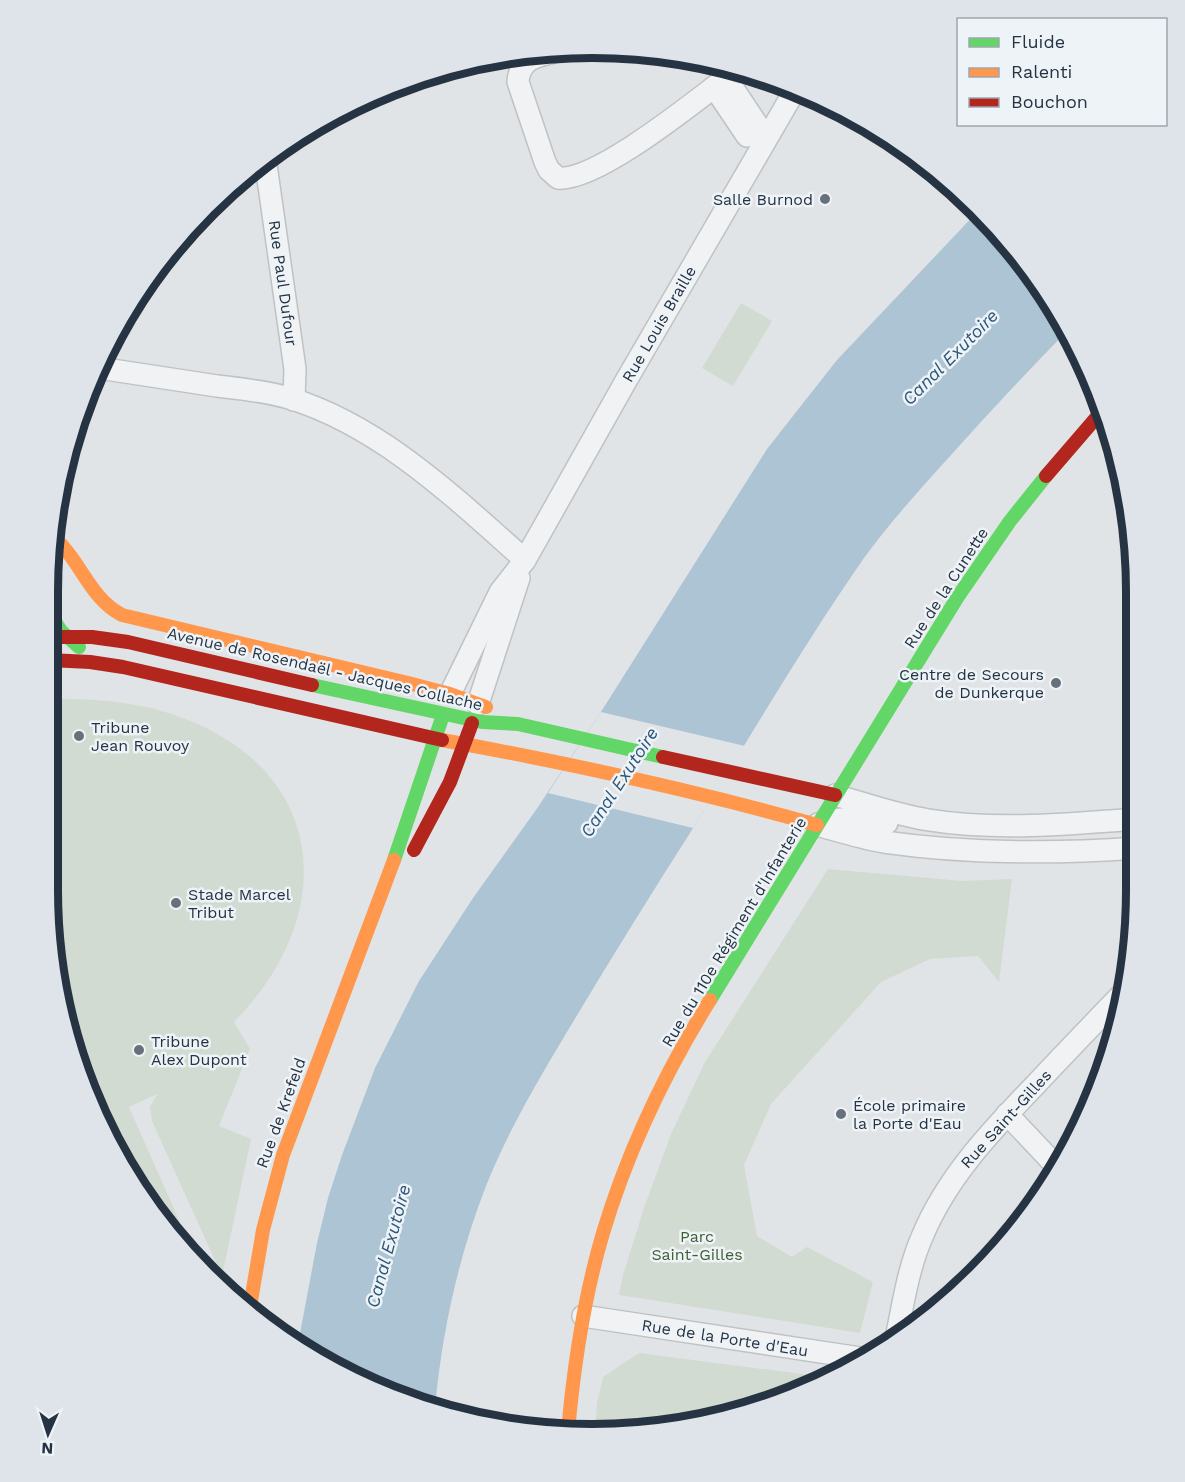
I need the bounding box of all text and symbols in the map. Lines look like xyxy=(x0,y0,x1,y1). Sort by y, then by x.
legend xyxy=(957,18,1167,126)
text: Fluide xyxy=(1011,31,1065,52)
text: Ralenti xyxy=(1011,61,1072,82)
text: Bouchon xyxy=(1011,91,1088,112)
place label: Salle Burnod xyxy=(713,190,813,209)
marker: Salle Burnod xyxy=(818,192,832,206)
street label: Rue Paul Dufour xyxy=(265,219,301,348)
street label: Rue Louis Braille xyxy=(618,262,700,386)
water label: Canal Exutoire xyxy=(898,305,1002,409)
street label: Rue de la Cunette xyxy=(900,524,992,652)
street label: Avenue de Rosendaël - Jacques Collache xyxy=(166,623,484,715)
place label: Centre de Secours de Dunkerque xyxy=(899,665,1044,702)
marker: Centre de Secours de Dunkerque xyxy=(1049,676,1063,690)
place label: Tribune Jean Rouvoy xyxy=(91,718,190,755)
water label: Canal Exutoire xyxy=(576,723,662,841)
marker: Tribune Jean Rouvoy xyxy=(72,729,86,743)
street label: Rue du 110e Régiment d'Infanterie xyxy=(658,814,810,1050)
place label: Stade Marcel Tribut xyxy=(188,885,291,922)
marker: Stade Marcel Tribut xyxy=(169,896,183,910)
place label: Tribune Alex Dupont xyxy=(151,1032,247,1069)
marker: Tribune Alex Dupont xyxy=(132,1043,146,1057)
street label: Rue de Krefeld xyxy=(252,1055,310,1171)
street label: Rue Saint-Gilles xyxy=(957,1066,1055,1172)
place label: École primaire la Porte d'Eau xyxy=(853,1096,966,1133)
marker: École primaire la Porte d'Eau xyxy=(834,1107,848,1121)
water label: Canal Exutoire xyxy=(361,1182,415,1310)
park label: Parc Saint-Gilles xyxy=(651,1227,743,1264)
street label: Rue de la Porte d'Eau xyxy=(640,1315,810,1361)
north arrow xyxy=(18,1404,78,1464)
text: N xyxy=(41,1439,54,1458)

